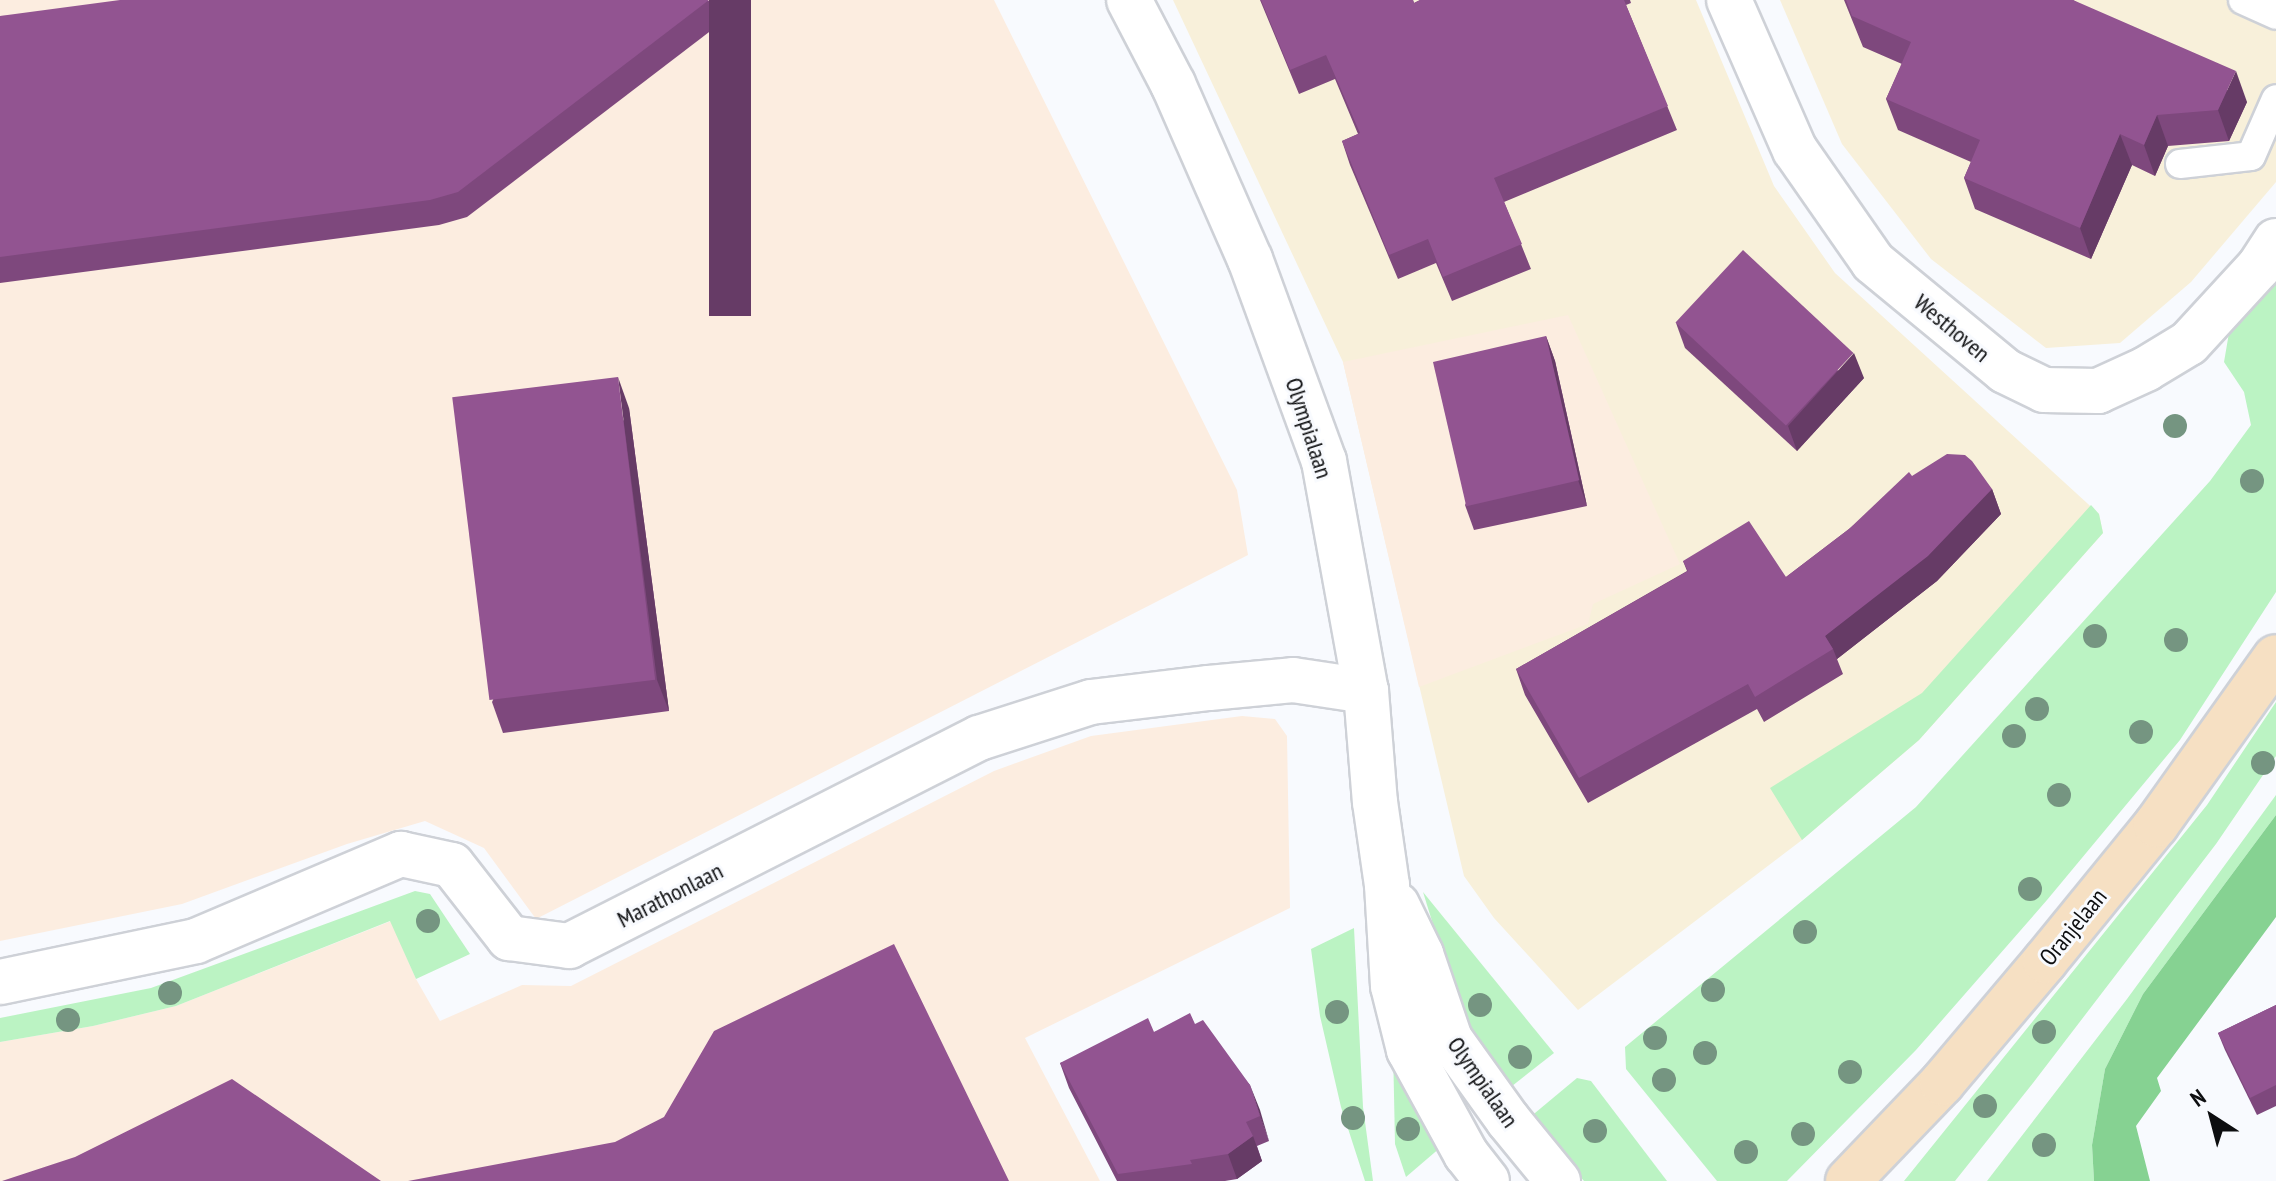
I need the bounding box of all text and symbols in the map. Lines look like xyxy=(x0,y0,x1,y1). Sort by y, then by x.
street label: Westhoven xyxy=(1908,288,1996,368)
street label: Olympialaan xyxy=(1279,374,1339,482)
street label: Marathonlaan xyxy=(612,856,728,934)
street label: Oranjelaan xyxy=(2033,883,2113,971)
street label: Olympialaan xyxy=(1441,1031,1525,1133)
north arrow xyxy=(2172,1077,2252,1157)
text: N xyxy=(2185,1083,2211,1112)

